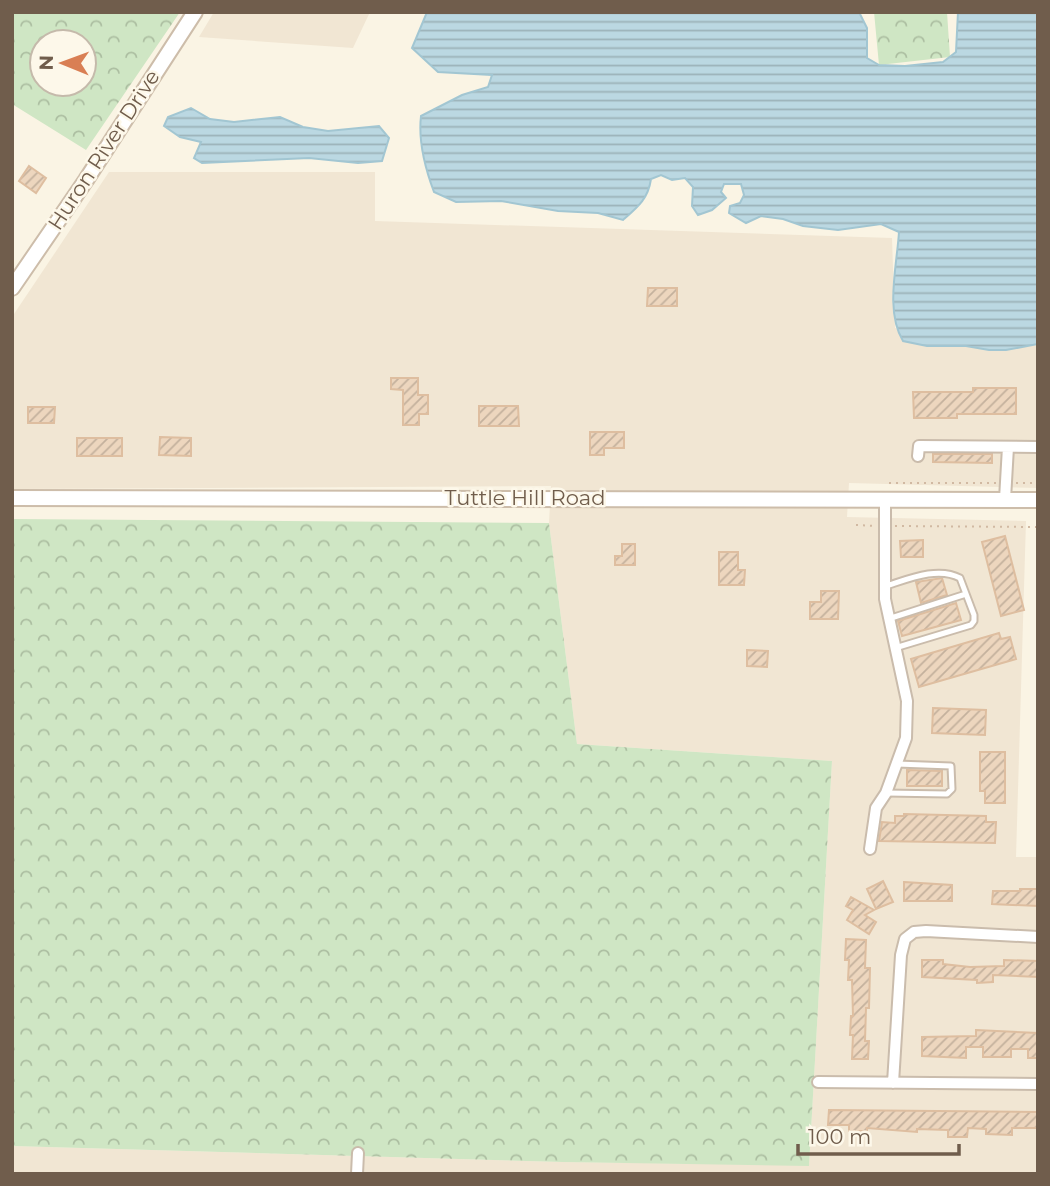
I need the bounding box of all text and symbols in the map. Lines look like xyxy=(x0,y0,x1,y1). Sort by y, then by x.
north arrow xyxy=(28,28,98,98)
text: N xyxy=(35,55,58,71)
street label: Huron River Drive xyxy=(43,65,165,234)
street label: Tuttle Hill Road xyxy=(445,485,605,510)
scale bar xyxy=(798,1112,959,1156)
text: 100 m xyxy=(808,1124,871,1149)

